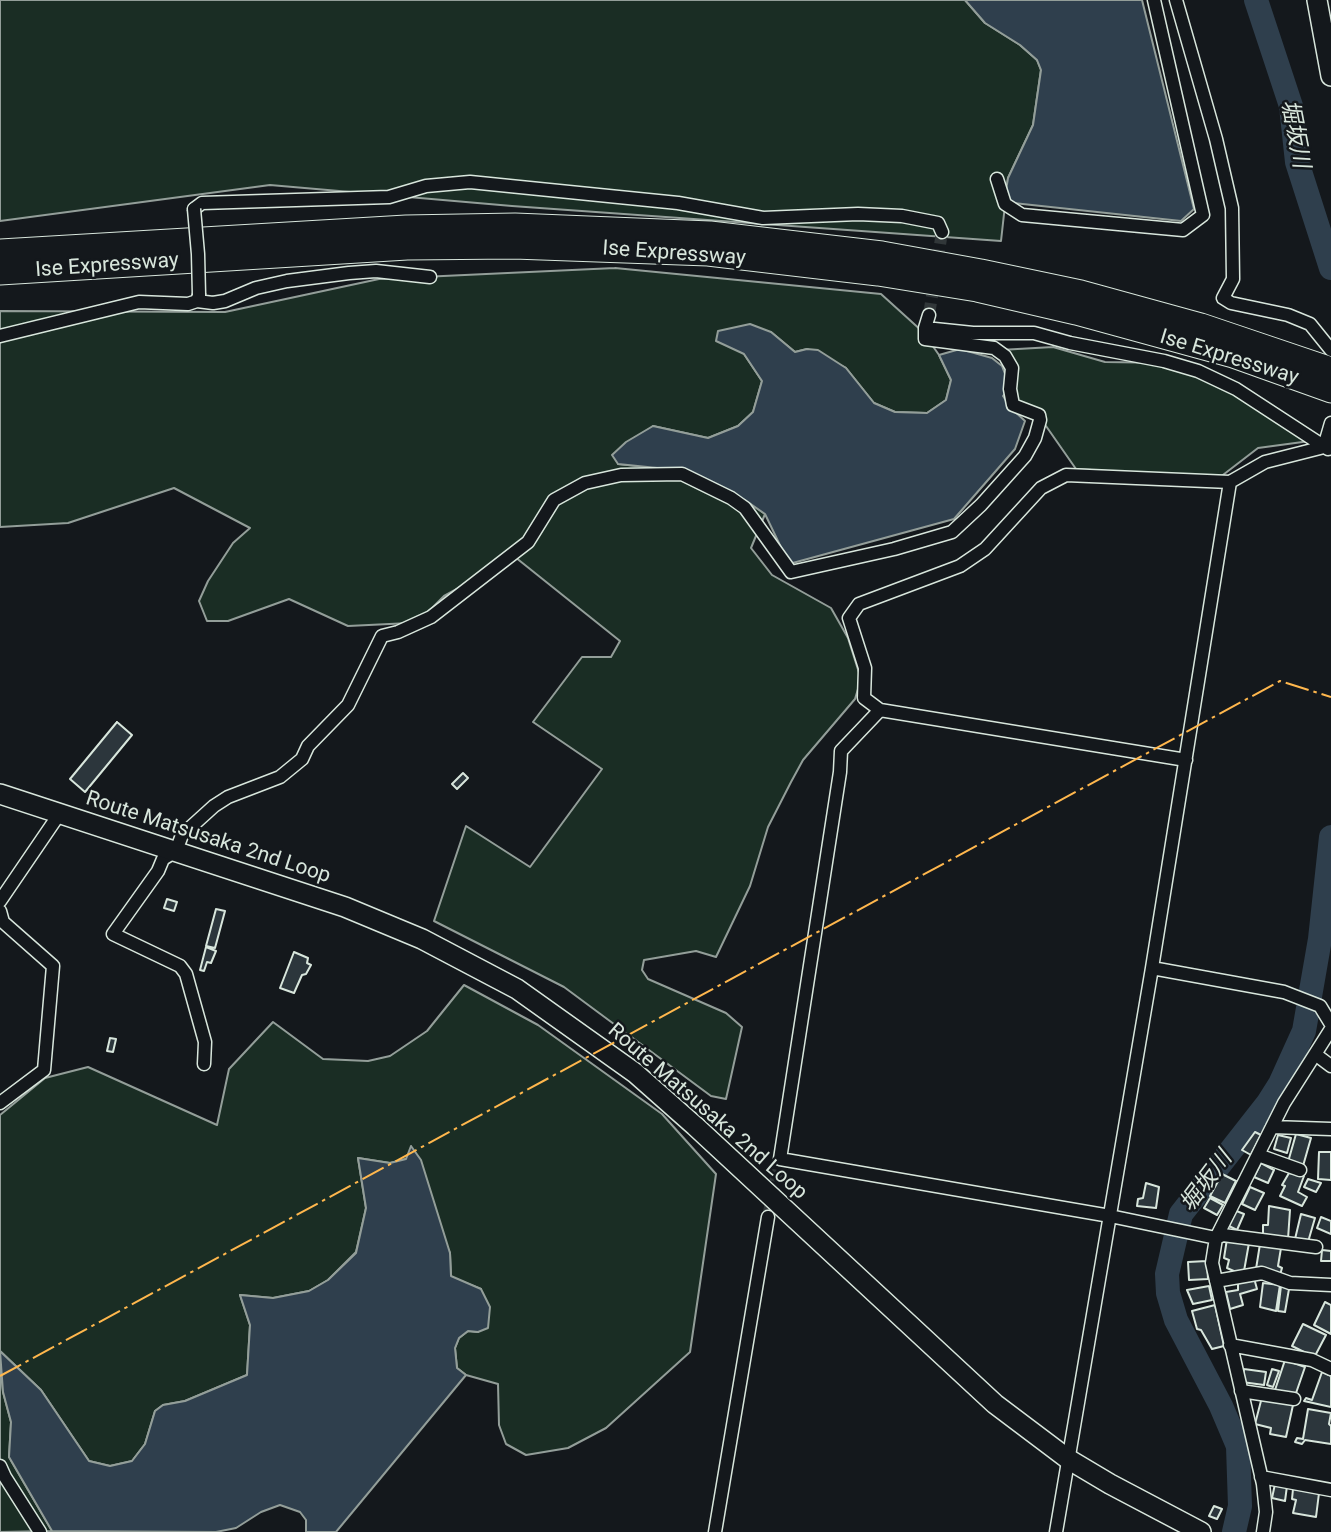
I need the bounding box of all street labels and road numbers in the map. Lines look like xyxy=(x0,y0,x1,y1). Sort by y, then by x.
street label: Ise Expressway xyxy=(601,236,747,272)
street label: Ise Expressway xyxy=(34,248,180,284)
street label: Ise Expressway xyxy=(1157,325,1301,391)
street label: Route Matsusaka 2nd Loop xyxy=(82,786,334,890)
street label: Route Matsusaka 2nd Loop xyxy=(602,1019,812,1205)

